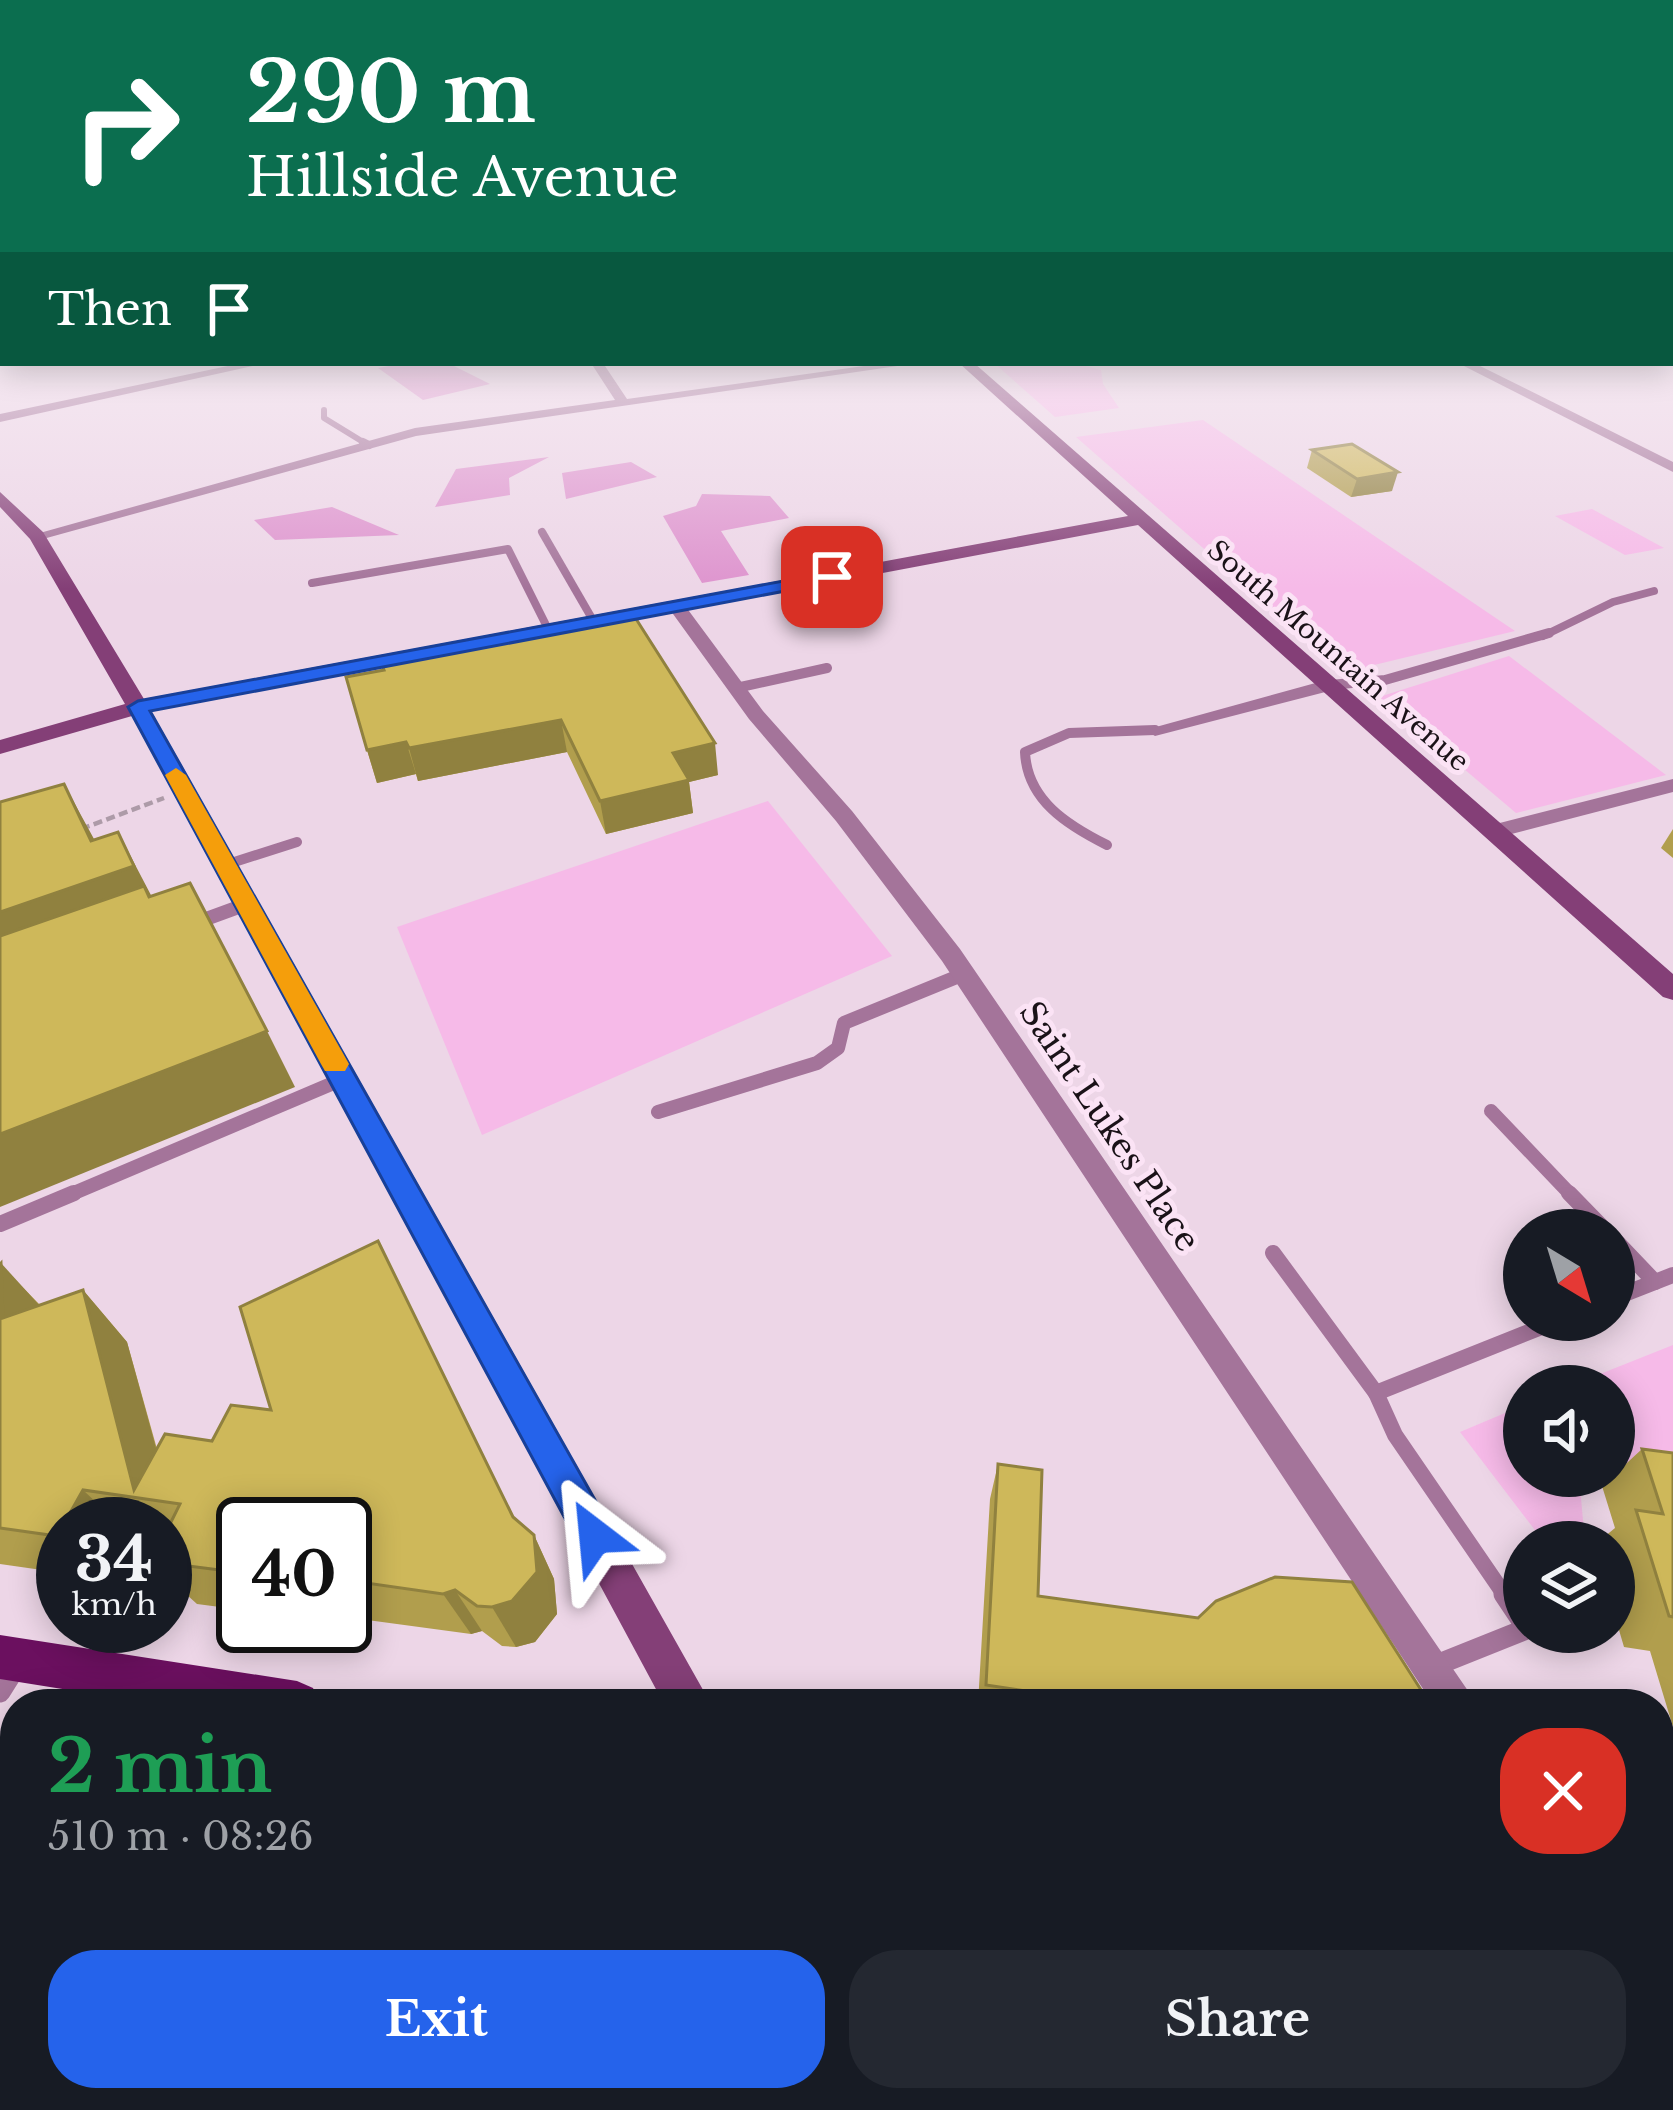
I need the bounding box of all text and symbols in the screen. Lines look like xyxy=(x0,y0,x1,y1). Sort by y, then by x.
text: 290 m xyxy=(246,41,536,145)
icon: right xyxy=(48,48,204,204)
text: Hillside Avenue xyxy=(246,144,679,211)
icon: arrive xyxy=(196,276,262,342)
text: Then xyxy=(48,281,172,337)
pin xyxy=(781,526,883,628)
street label: South Mountain Avenue xyxy=(1201,533,1476,778)
icon: arrive xyxy=(799,544,865,610)
street label: Saint Lukes Place xyxy=(1011,994,1208,1259)
north arrow xyxy=(1503,1209,1635,1341)
map controls xyxy=(1503,1209,1635,1653)
button: sound xyxy=(1503,1365,1635,1497)
position arrow xyxy=(532,1473,658,1599)
speed limit sign: 40 xyxy=(216,1497,372,1653)
button: layers xyxy=(1503,1521,1635,1653)
text: 34 xyxy=(75,1523,153,1597)
text: km/h xyxy=(71,1586,157,1623)
text: 2 min xyxy=(48,1722,272,1811)
button: close xyxy=(1500,1728,1626,1854)
text: 510 m · 08:26 xyxy=(48,1812,314,1861)
button: Exit xyxy=(48,1950,825,2088)
button: Share xyxy=(849,1950,1626,2088)

